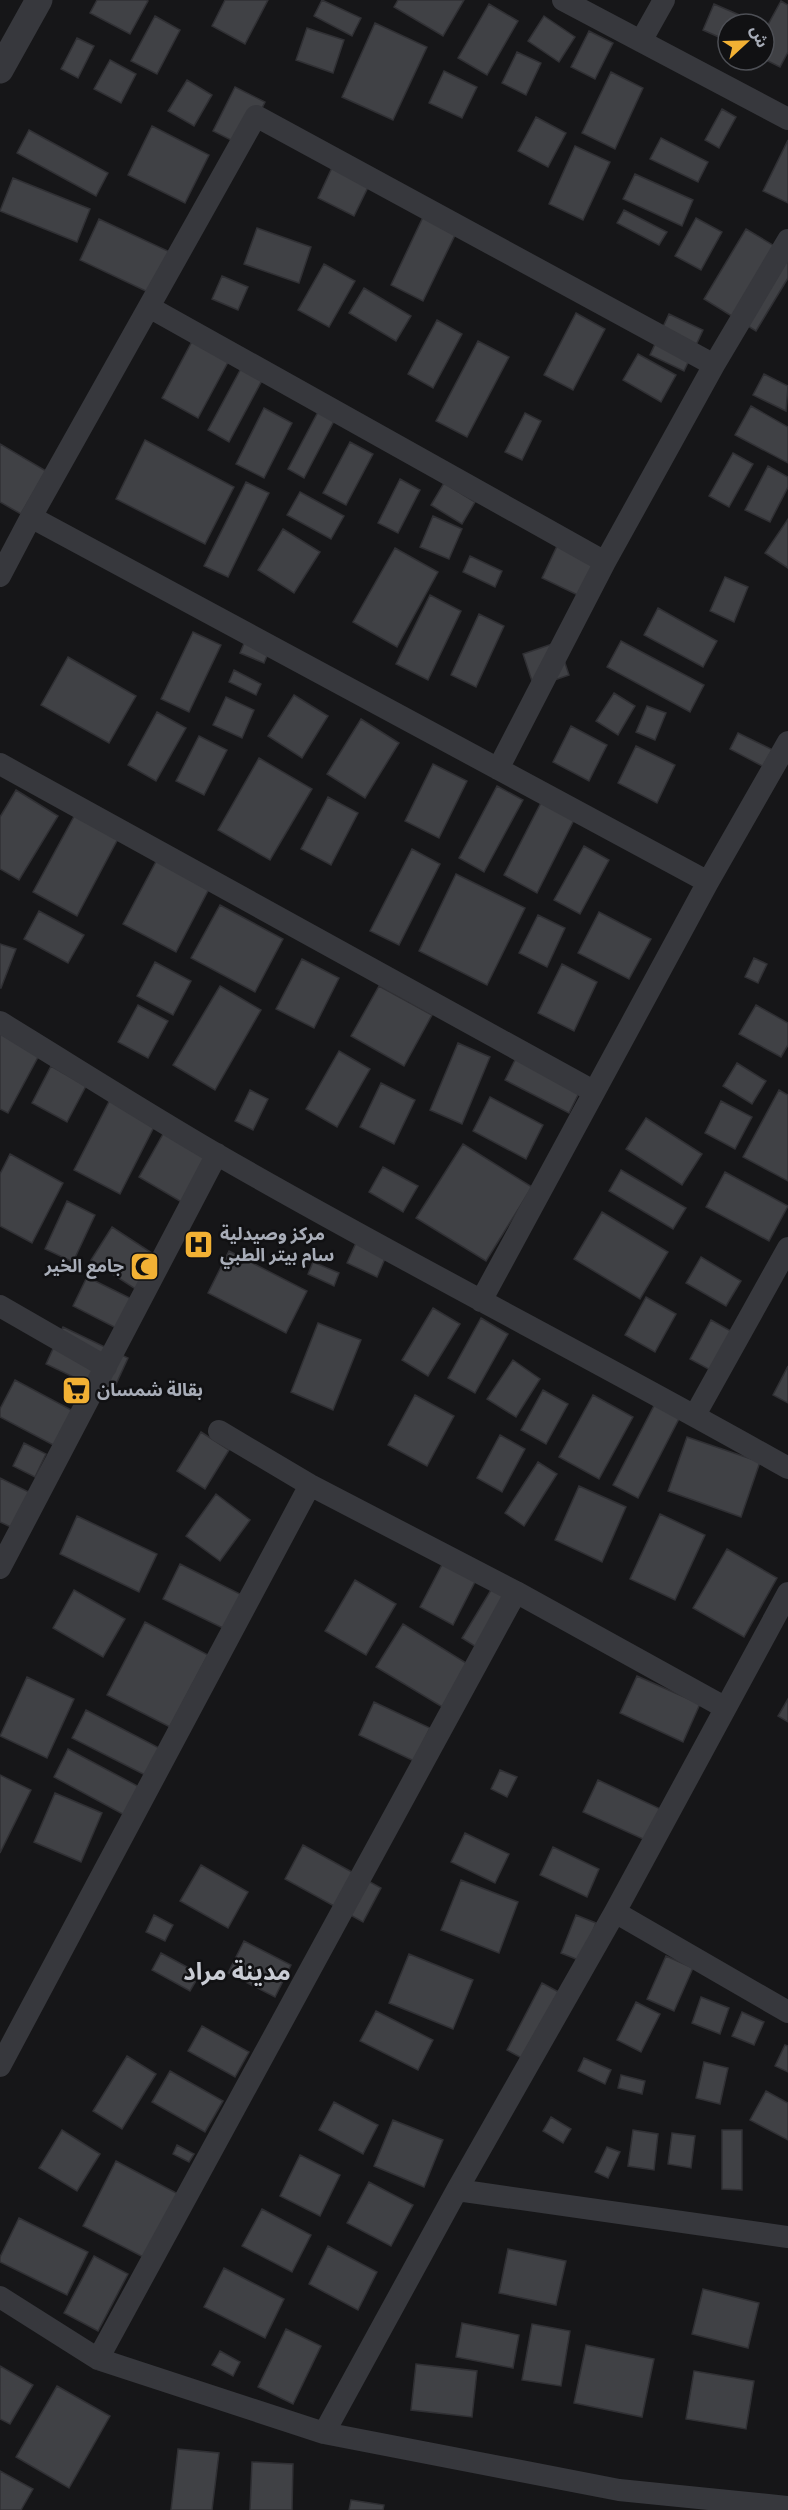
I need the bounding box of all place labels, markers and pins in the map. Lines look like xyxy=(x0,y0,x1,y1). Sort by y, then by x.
place label: مركز وصيدلية سام بيتر الطبي xyxy=(220,1220,334,1269)
hospital icon: مركز وصيدلية سام بيتر الطبي xyxy=(183,1228,215,1260)
mosque icon: جامع الخير xyxy=(129,1250,161,1282)
place label: جامع الخير xyxy=(44,1252,124,1279)
supermarket icon: بقالة شمسان xyxy=(60,1374,92,1406)
place label: بقالة شمسان xyxy=(97,1376,203,1403)

